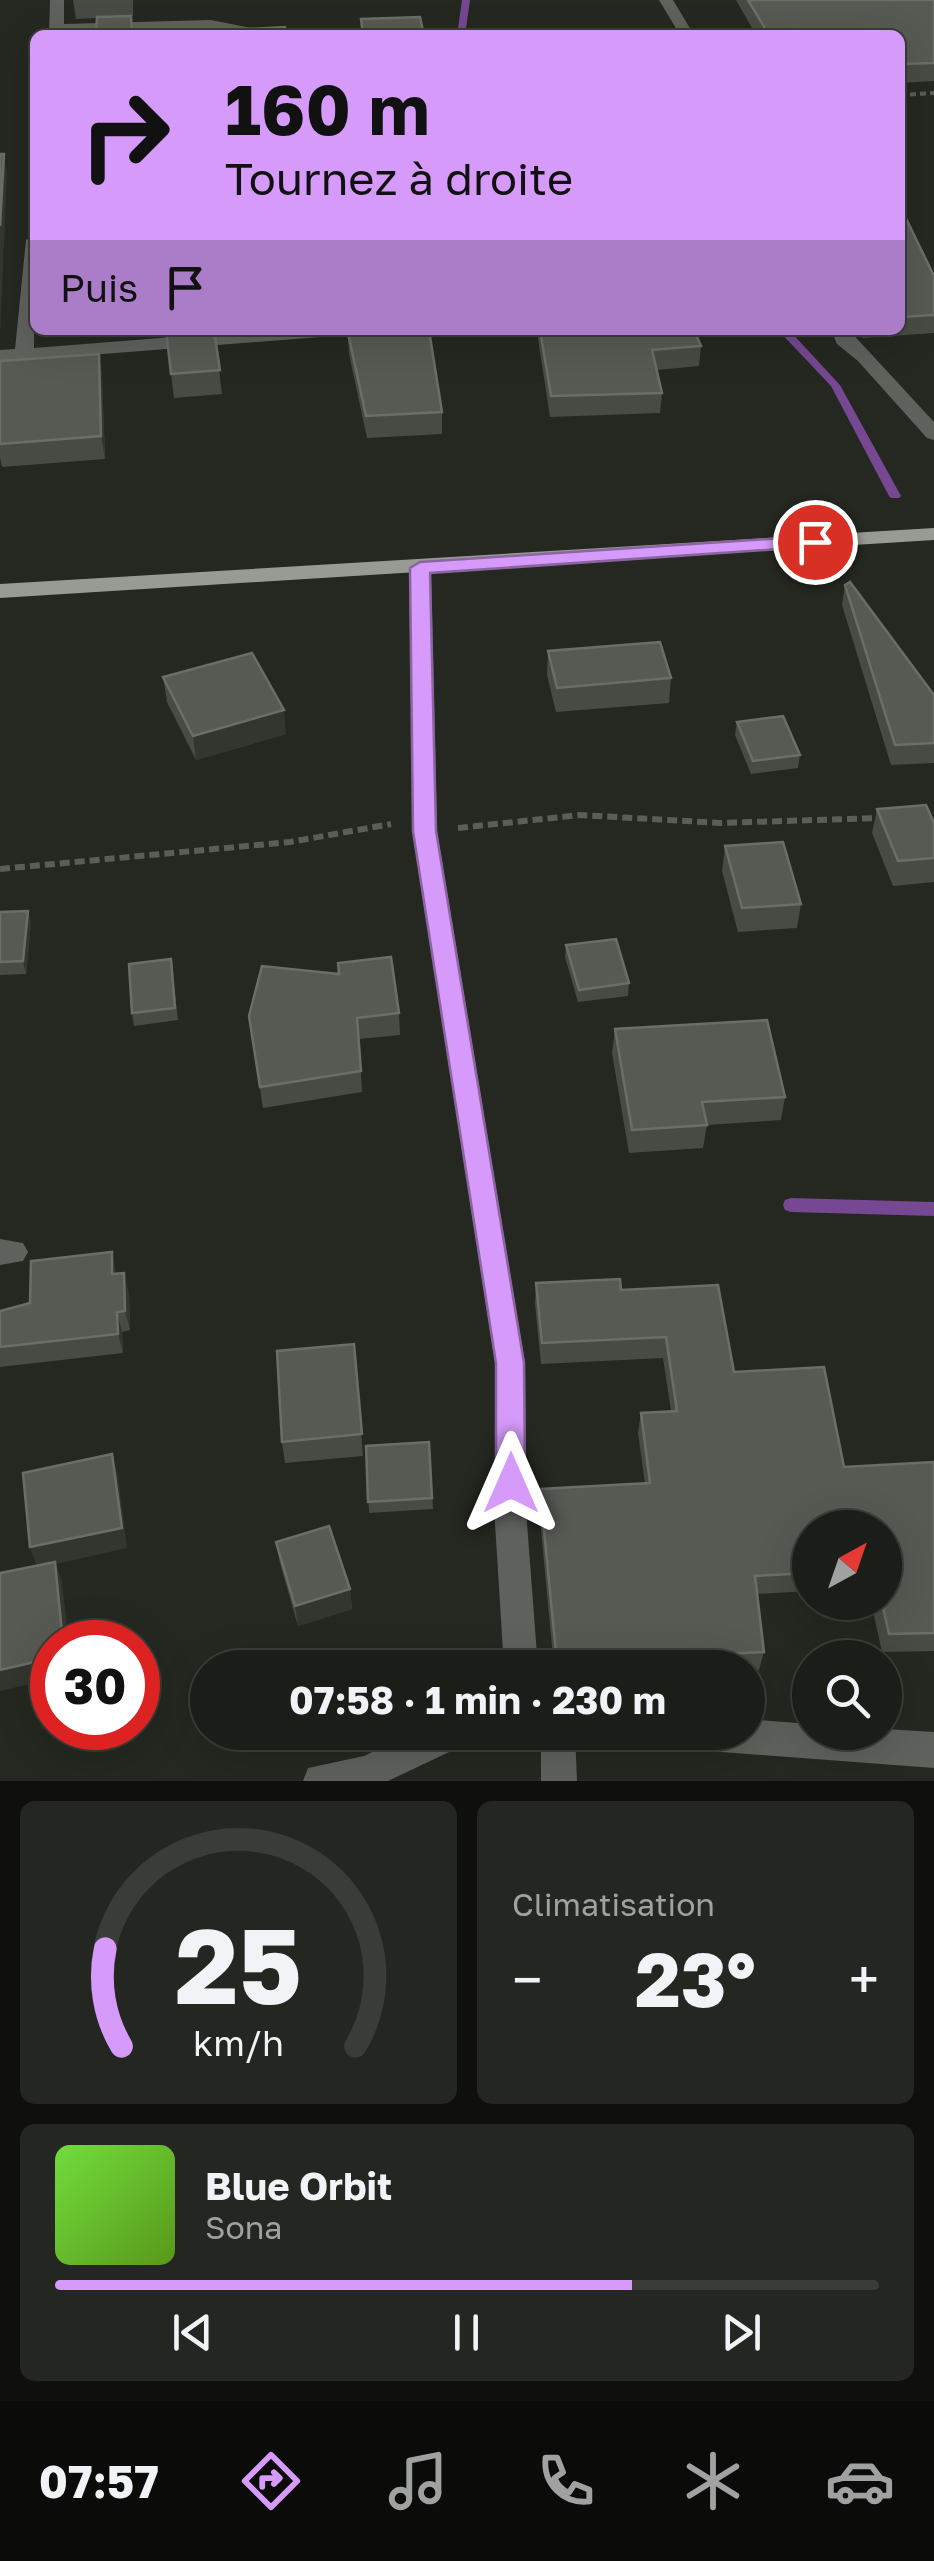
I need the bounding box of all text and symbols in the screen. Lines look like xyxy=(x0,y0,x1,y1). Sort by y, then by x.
text: 160 m xyxy=(225,66,430,150)
icon: right xyxy=(60,70,190,200)
text: Tournez à droite xyxy=(225,151,573,205)
icon: arrive xyxy=(158,260,213,315)
text: Puis xyxy=(60,265,138,310)
pin xyxy=(773,500,858,585)
icon: arrive xyxy=(788,515,843,570)
position arrow xyxy=(459,1431,563,1535)
north arrow xyxy=(792,1510,902,1620)
map controls xyxy=(792,1510,902,1750)
speed limit sign: 30 xyxy=(30,1620,160,1750)
button: search xyxy=(792,1640,902,1750)
text: 07:58 · 1 min · 230 m xyxy=(289,1677,666,1722)
text: Climatisation xyxy=(512,1885,715,1923)
text: 25 xyxy=(175,1902,302,2027)
text: 23° xyxy=(635,1933,756,2024)
text: − xyxy=(512,1946,542,2012)
text: + xyxy=(849,1946,879,2012)
text: km/h xyxy=(193,2021,284,2064)
text: Blue Orbit xyxy=(205,2163,392,2208)
text: Sona xyxy=(205,2208,282,2246)
icon: previous xyxy=(165,2305,220,2360)
icon: pause xyxy=(439,2305,494,2360)
icon: next xyxy=(714,2305,769,2360)
icon: directions xyxy=(236,2446,306,2516)
icon: music xyxy=(383,2446,453,2516)
icon: phone xyxy=(531,2446,601,2516)
icon: climate xyxy=(678,2446,748,2516)
icon: car xyxy=(825,2446,895,2516)
text: 07:57 xyxy=(39,2454,159,2508)

